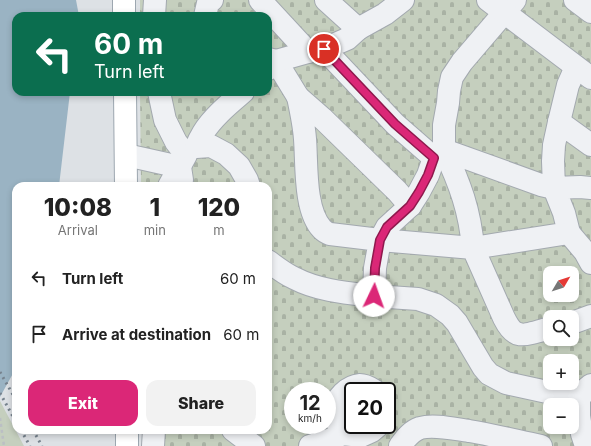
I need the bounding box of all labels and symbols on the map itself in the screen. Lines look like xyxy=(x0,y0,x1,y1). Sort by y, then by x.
pin xyxy=(307,32,341,66)
north arrow xyxy=(543,266,579,302)
position arrow xyxy=(353,275,395,317)
speed limit sign: 20 xyxy=(344,382,396,434)

